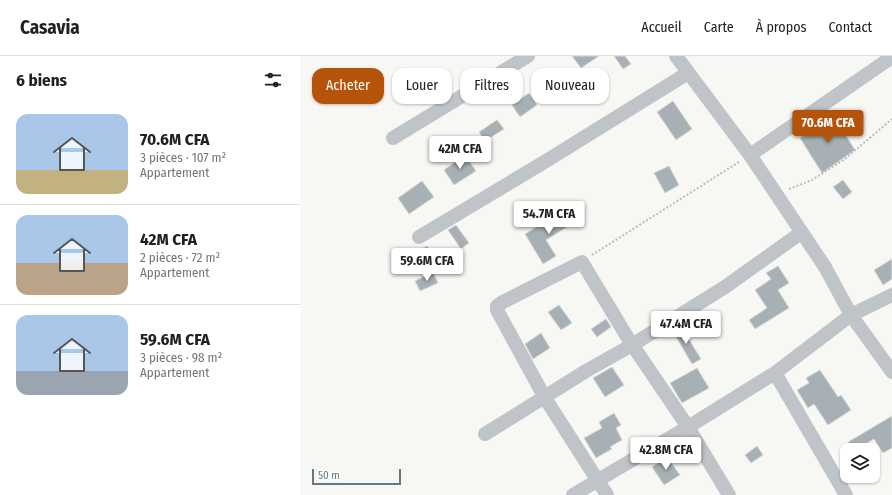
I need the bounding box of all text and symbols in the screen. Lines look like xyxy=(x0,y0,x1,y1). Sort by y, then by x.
text: Casavia xyxy=(20,16,80,39)
text: Accueil xyxy=(641,19,682,36)
text: Carte xyxy=(704,19,734,36)
text: À propos xyxy=(756,19,807,36)
text: Contact xyxy=(829,19,872,36)
chip: Acheter xyxy=(312,68,384,104)
chip: Louer xyxy=(392,68,452,104)
chip: Filtres xyxy=(460,68,523,104)
chip: Nouveau xyxy=(531,68,609,104)
icon: filters xyxy=(262,69,284,91)
text: 6 biens xyxy=(16,70,67,91)
pin: 70.6M CFA xyxy=(782,110,874,144)
text: 70.6M CFA xyxy=(801,115,855,130)
text: 70.6M CFA xyxy=(140,129,210,150)
icon: home xyxy=(48,130,96,178)
pin: 42M CFA xyxy=(423,136,497,170)
text: 42M CFA xyxy=(438,141,482,156)
text: 3 pièces · 107 m² xyxy=(140,150,226,165)
text: Appartement xyxy=(140,165,209,180)
pin: 54.7M CFA xyxy=(503,201,595,235)
text: 54.7M CFA xyxy=(523,206,575,221)
text: 42M CFA xyxy=(140,229,197,250)
icon: home xyxy=(48,231,96,279)
pin: 59.6M CFA xyxy=(381,248,473,282)
text: 2 pièces · 72 m² xyxy=(140,250,220,265)
text: 59.6M CFA xyxy=(400,253,454,268)
text: Appartement xyxy=(140,265,209,280)
pin: 47.4M CFA xyxy=(640,311,732,345)
text: 47.4M CFA xyxy=(660,316,712,331)
text: 59.6M CFA xyxy=(140,329,210,350)
icon: home xyxy=(48,331,96,379)
text: 3 pièces · 98 m² xyxy=(140,350,222,365)
text: Appartement xyxy=(140,365,209,380)
pin: 42.8M CFA xyxy=(620,437,712,471)
text: 42.8M CFA xyxy=(639,442,693,457)
map controls xyxy=(840,443,880,483)
button: layers xyxy=(840,443,880,483)
scale bar xyxy=(312,467,401,486)
text: 50 m xyxy=(318,469,340,482)

